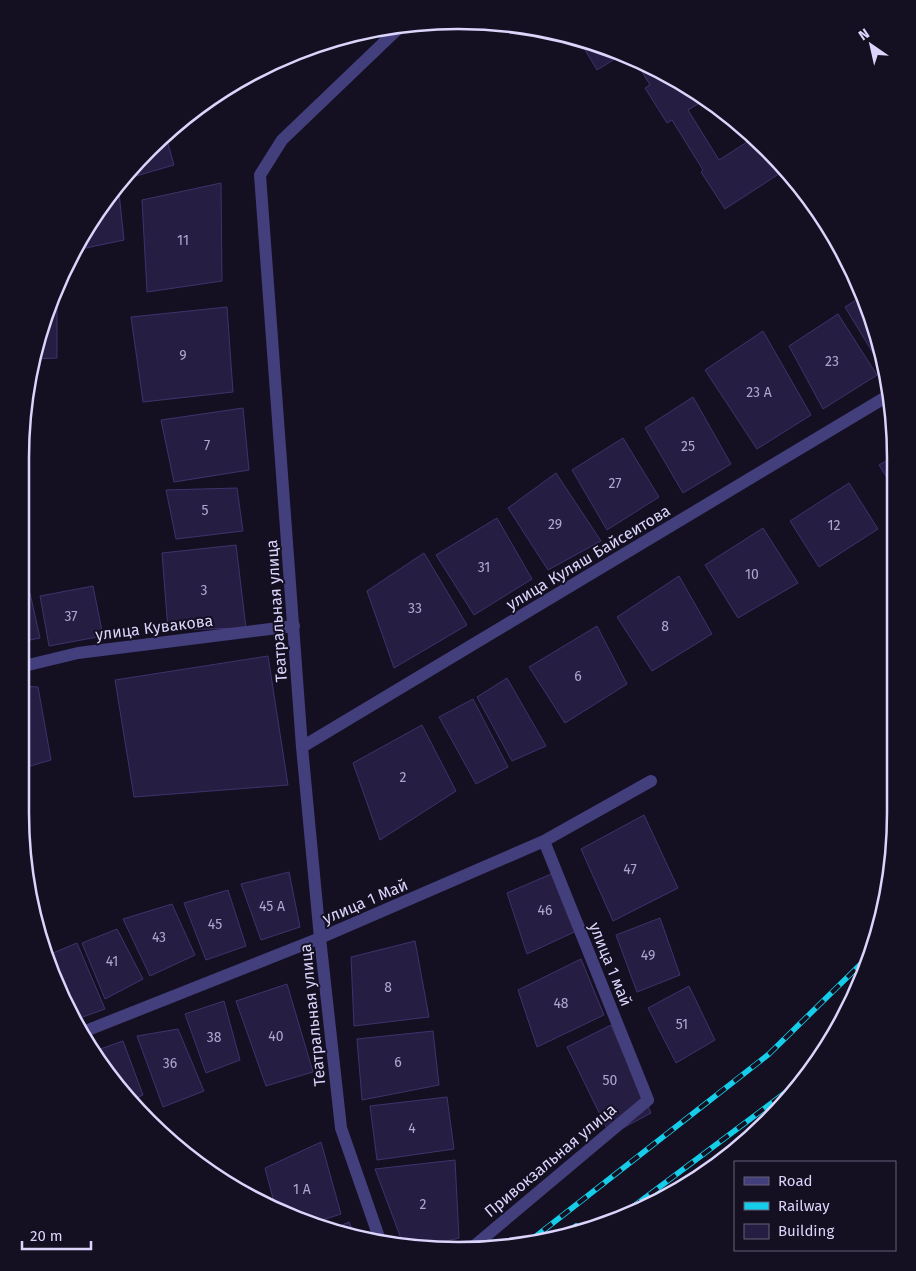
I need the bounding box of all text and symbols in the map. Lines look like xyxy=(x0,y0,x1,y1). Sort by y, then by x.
north arrow xyxy=(846,20,896,70)
text: N xyxy=(855,25,873,44)
house number: 11 xyxy=(177,232,189,249)
house number: 9 xyxy=(179,347,187,364)
house number: 23 xyxy=(825,353,839,370)
house number: 23 А xyxy=(746,384,772,401)
house number: 7 xyxy=(204,437,210,454)
house number: 25 xyxy=(681,438,695,455)
house number: 27 xyxy=(608,475,622,492)
street label: улица Куляш Байсеитова xyxy=(503,501,674,614)
house number: 5 xyxy=(201,502,209,519)
house number: 29 xyxy=(548,516,562,533)
house number: 12 xyxy=(828,517,841,534)
street label: Театральная улица xyxy=(262,539,291,683)
house number: 31 xyxy=(478,559,490,576)
house number: 10 xyxy=(745,566,759,583)
house number: 3 xyxy=(201,582,208,599)
house number: 33 xyxy=(408,600,422,617)
house number: 37 xyxy=(64,608,78,625)
street label: улица Кувакова xyxy=(94,611,214,644)
house number: 8 xyxy=(661,618,669,635)
house number: 6 xyxy=(574,668,582,685)
house number: 2 xyxy=(400,769,407,786)
house number: 47 xyxy=(623,861,637,878)
street label: улица 1 Май xyxy=(320,875,411,928)
house number: 45 А xyxy=(259,898,285,915)
house number: 46 xyxy=(538,902,552,919)
house number: 45 xyxy=(208,916,222,933)
street label: улица 1 май xyxy=(585,919,636,1009)
house number: 43 xyxy=(152,929,166,946)
street label: Театральная улица xyxy=(296,943,329,1087)
house number: 49 xyxy=(641,947,655,964)
house number: 41 xyxy=(106,953,118,970)
house number: 8 xyxy=(384,979,392,996)
house number: 48 xyxy=(553,995,569,1012)
house number: 51 xyxy=(676,1016,688,1033)
house number: 40 xyxy=(268,1028,284,1045)
house number: 38 xyxy=(207,1029,222,1046)
house number: 6 xyxy=(394,1054,402,1071)
house number: 36 xyxy=(163,1055,177,1072)
house number: 50 xyxy=(603,1072,618,1089)
street label: Привокзальная улица xyxy=(480,1100,620,1221)
house number: 4 xyxy=(408,1120,416,1137)
legend xyxy=(734,1161,896,1251)
text: Road xyxy=(778,1172,813,1190)
house number: 1 А xyxy=(293,1181,311,1198)
house number: 2 xyxy=(420,1196,427,1213)
text: Railway xyxy=(778,1197,830,1215)
scale bar xyxy=(22,1218,91,1250)
text: Building xyxy=(778,1222,834,1240)
text: 20 m xyxy=(30,1227,63,1245)

